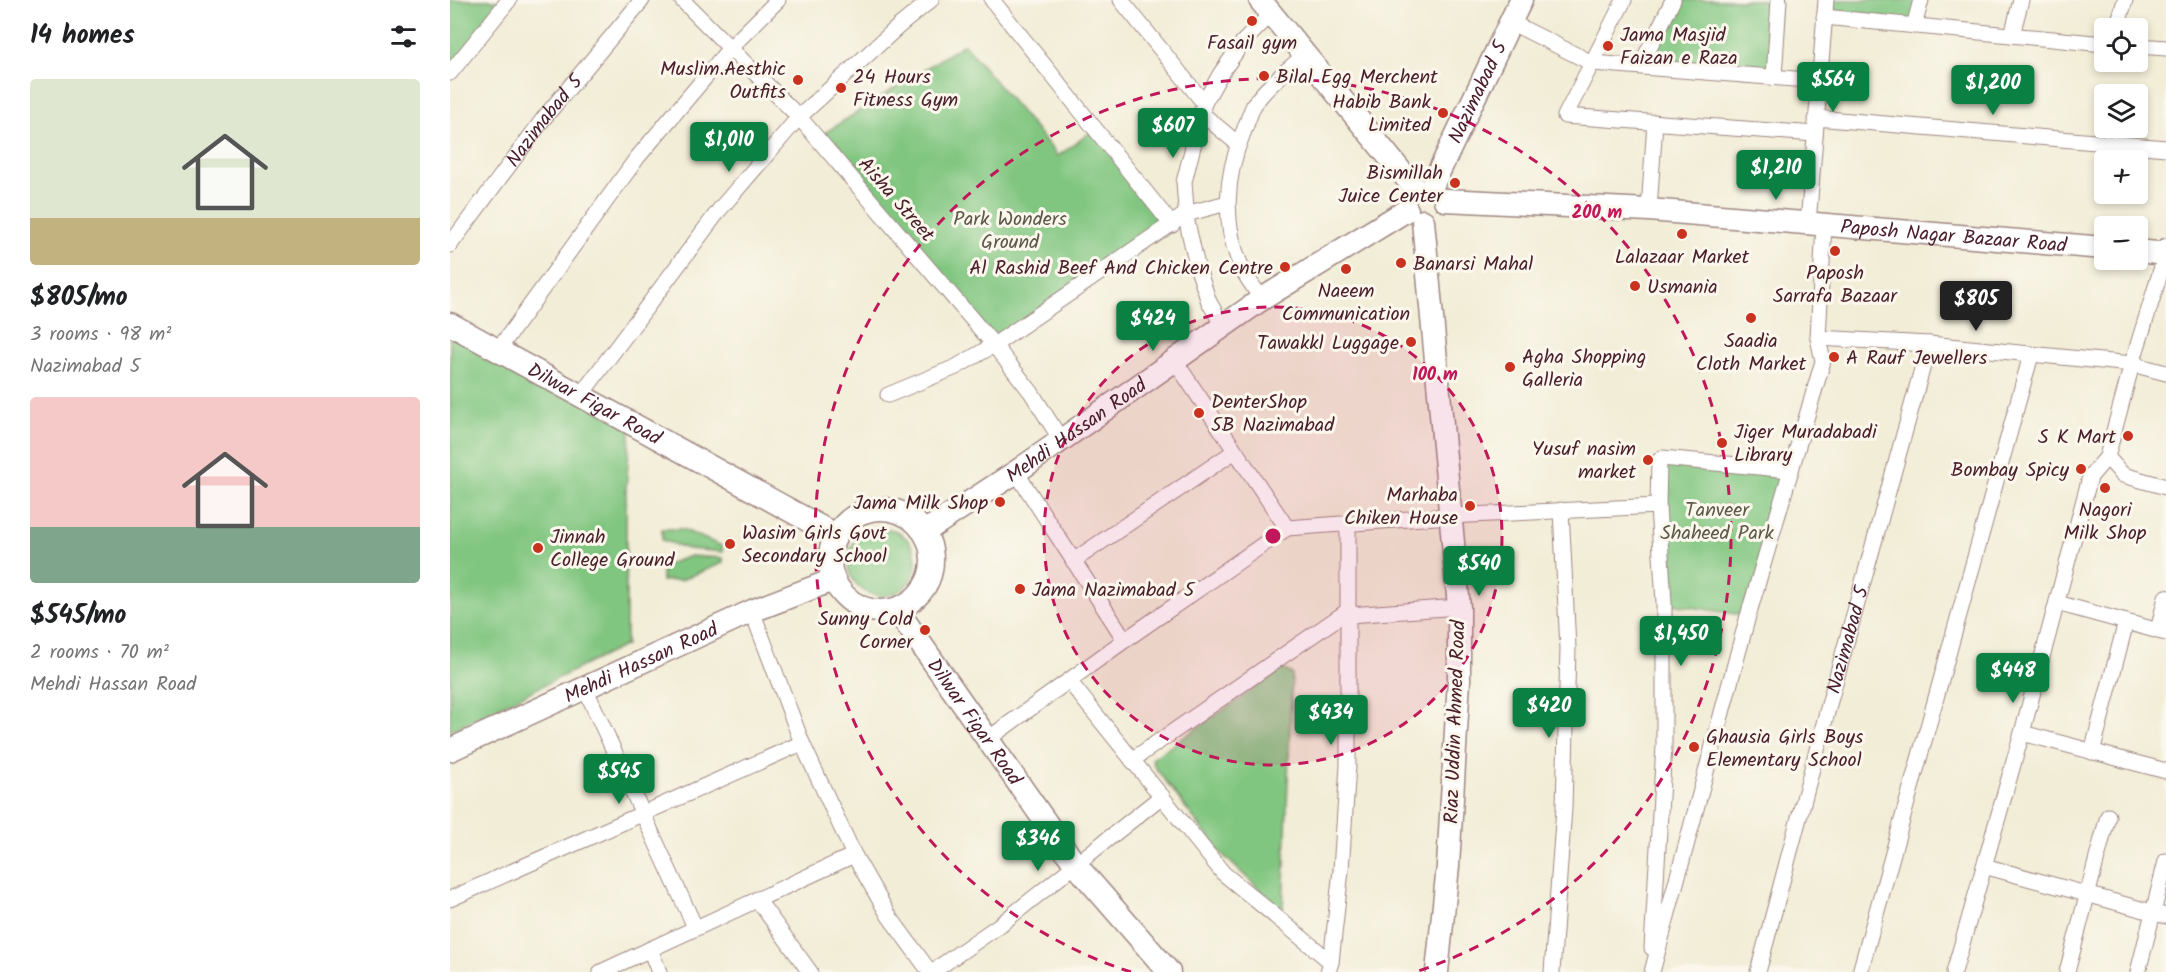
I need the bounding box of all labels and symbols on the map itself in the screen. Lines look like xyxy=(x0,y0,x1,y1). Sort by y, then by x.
marker: Fasail gym xyxy=(1245,14,1259,28)
place label: Jama Masjid Faizan e Raza xyxy=(1620,20,1738,75)
place label: Fasail gym xyxy=(1207,28,1297,60)
street label: Nazimabad 5 xyxy=(1441,35,1518,150)
marker: Jama Masjid Faizan e Raza xyxy=(1601,39,1615,53)
place label: Muslim.Aesthic Outfits xyxy=(660,54,786,109)
place label: 24 Hours Fitness Gym xyxy=(853,62,958,117)
place label: Bilal Egg Merchent xyxy=(1276,62,1438,94)
pin: $564 xyxy=(1797,62,1869,113)
pin: $1,200 xyxy=(1944,65,2042,116)
street label: Nazimabad 5 xyxy=(499,67,593,175)
marker: Bilal Egg Merchent xyxy=(1257,69,1271,83)
marker: Muslim.Aesthic Outfits xyxy=(791,73,805,87)
marker: 24 Hours Fitness Gym xyxy=(834,81,848,95)
place label: Habib Bank Limited xyxy=(1332,87,1432,142)
marker: Habib Bank Limited xyxy=(1436,106,1450,120)
pin: $607 xyxy=(1137,108,1209,159)
pin: $1,010 xyxy=(680,122,778,173)
street label: Aisha Street xyxy=(849,150,942,250)
pin: $1,210 xyxy=(1727,150,1825,201)
place label: Bismillah Juice Center xyxy=(1338,158,1444,213)
marker: Bismillah Juice Center xyxy=(1448,176,1462,190)
text: 200 m xyxy=(1572,199,1623,228)
park label: Park Wonders Ground xyxy=(953,204,1067,259)
street label: Paposh Nagar Bazaar Road xyxy=(1839,212,2069,263)
marker: Lalazaar Market xyxy=(1675,227,1689,241)
place label: Lalazaar Market xyxy=(1615,242,1750,274)
marker: Paposh Sarrafa Bazaar xyxy=(1828,244,1842,258)
place label: Banarsi Mahal xyxy=(1413,249,1533,281)
place label: Al Rashid Beef And Chicken Centre xyxy=(969,253,1273,285)
marker: Banarsi Mahal xyxy=(1394,256,1408,270)
place label: Paposh Sarrafa Bazaar xyxy=(1773,258,1898,313)
marker: Al Rashid Beef And Chicken Centre xyxy=(1278,260,1292,274)
marker: Naeem Communication xyxy=(1339,262,1353,276)
place label: Usmania xyxy=(1647,272,1718,304)
place label: Naeem Communication xyxy=(1282,276,1410,331)
marker: Usmania xyxy=(1628,279,1642,293)
pin: $805 xyxy=(1940,281,2012,332)
pin: $424 xyxy=(1117,301,1189,352)
marker: Saadia Cloth Market xyxy=(1744,311,1758,325)
place label: Saadia Cloth Market xyxy=(1696,326,1806,381)
place label: Tawakkl Luggage xyxy=(1257,328,1399,360)
marker: Tawakkl Luggage xyxy=(1404,335,1418,349)
place label: Agha Shopping Galleria xyxy=(1522,342,1646,397)
place label: A Rauf Jewellers xyxy=(1846,343,1988,375)
marker: A Rauf Jewellers xyxy=(1827,350,1841,364)
street label: Dilwar Figar Road xyxy=(521,355,668,455)
marker: Agha Shopping Galleria xyxy=(1503,360,1517,374)
text: 100 m xyxy=(1412,361,1458,390)
street label: Mehdi Hassan Road xyxy=(1000,370,1155,493)
place label: DenterShop 5B Nazimabad xyxy=(1211,387,1335,442)
marker: DenterShop 5B Nazimabad xyxy=(1192,406,1206,420)
place label: Jiger Muradabadi Library xyxy=(1734,417,1878,472)
place label: S K Mart xyxy=(2038,422,2116,454)
marker: S K Mart xyxy=(2121,429,2135,443)
place label: Yusuf nasim market xyxy=(1532,434,1636,489)
marker: Jiger Muradabadi Library xyxy=(1715,436,1729,450)
marker: Yusuf nasim market xyxy=(1641,453,1655,467)
place label: Bombay Spicy xyxy=(1951,455,2070,487)
marker: Bombay Spicy xyxy=(2074,462,2088,476)
place label: Marhaba Chiken House xyxy=(1344,480,1458,535)
marker: Nagori Milk Shop xyxy=(2098,481,2112,495)
place label: Jama Milk Shop xyxy=(853,488,988,520)
marker: Jama Milk Shop xyxy=(993,495,1007,509)
park label: Tanveer Shaheed Park xyxy=(1660,495,1774,550)
place label: Nagori Milk Shop xyxy=(2064,495,2147,550)
marker: Marhaba Chiken House xyxy=(1463,499,1477,513)
place label: Wasim Girls Govt Secondary School xyxy=(742,518,887,573)
place label: Jinnah College Ground xyxy=(550,522,676,577)
centre of rings xyxy=(1263,526,1283,546)
marker: Wasim Girls Govt Secondary School xyxy=(723,537,737,551)
marker: Jinnah College Ground xyxy=(531,541,545,555)
pin: $540 xyxy=(1443,546,1515,597)
place label: Jama Nazimabad 5 xyxy=(1032,575,1196,607)
marker: Jama Nazimabad 5 xyxy=(1013,582,1027,596)
street label: Nazimabad 5 xyxy=(1819,582,1879,698)
place label: Sunny Cold Corner xyxy=(818,604,914,659)
street label: Mehdi Hassan Road xyxy=(559,614,725,713)
pin: $1,450 xyxy=(1632,616,1730,667)
street label: Riaz Uddin Ahmed Road xyxy=(1436,619,1476,825)
marker: Sunny Cold Corner xyxy=(918,623,932,637)
street label: Dilwar Figar Road xyxy=(918,652,1030,794)
pin: $448 xyxy=(1977,653,2049,704)
pin: $420 xyxy=(1513,688,1585,739)
pin: $434 xyxy=(1295,695,1367,746)
place label: Ghausia Girls Boys Elementary School xyxy=(1706,722,1864,777)
marker: Ghausia Girls Boys Elementary School xyxy=(1687,740,1701,754)
pin: $545 xyxy=(583,754,655,805)
pin: $346 xyxy=(1002,821,1074,872)

